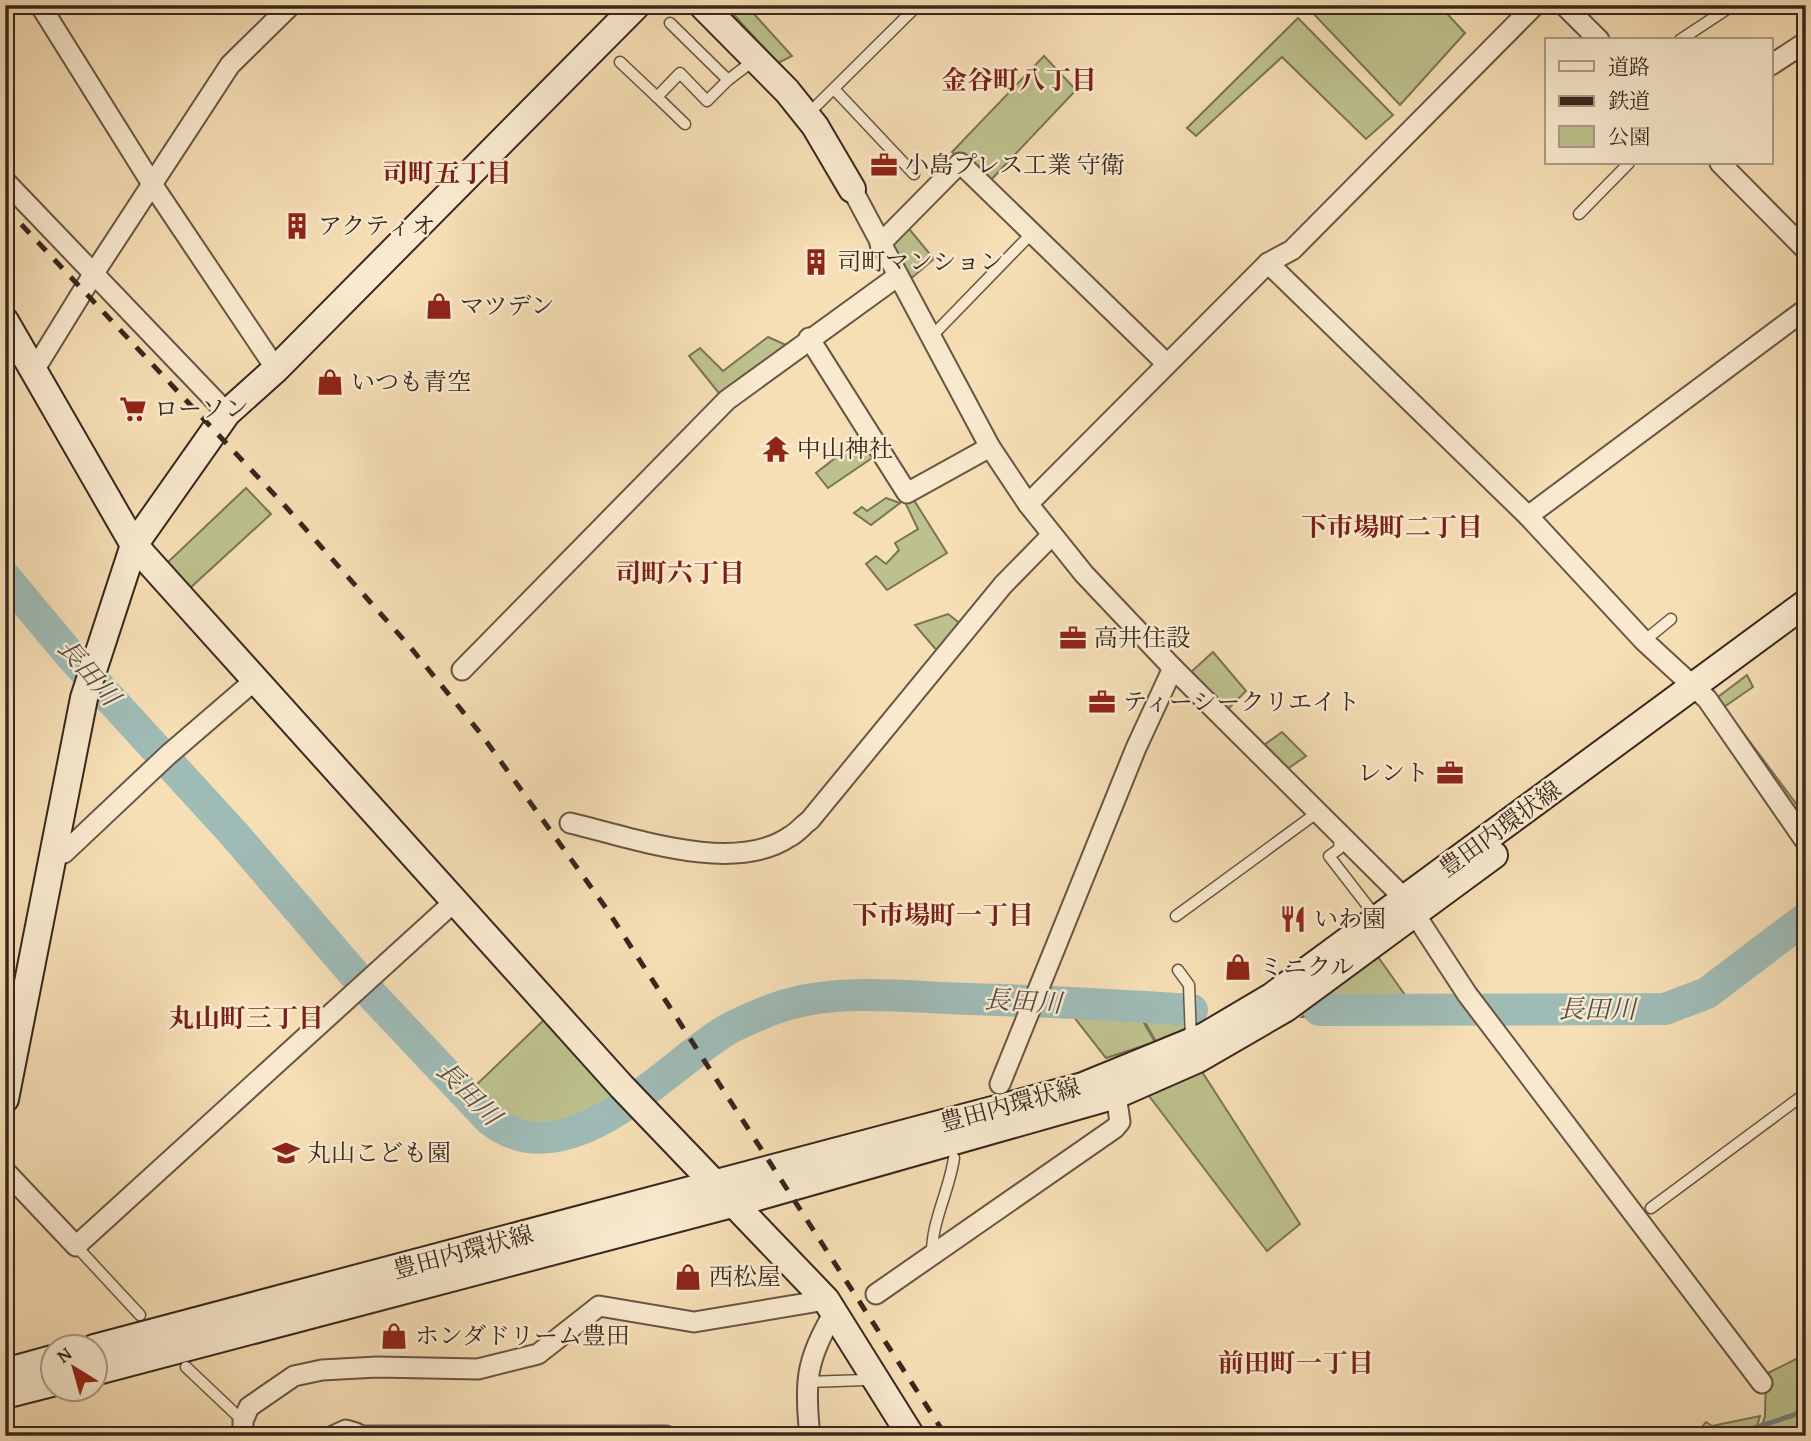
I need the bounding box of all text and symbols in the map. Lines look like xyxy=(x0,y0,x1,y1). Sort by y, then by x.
legend xyxy=(1545,38,1772,164)
text: 道路 xyxy=(1608,51,1650,82)
district label: 金谷町八丁目 xyxy=(941,60,1097,99)
text: 鉄道 xyxy=(1608,85,1650,116)
text: 公園 xyxy=(1608,121,1650,152)
place label: 小島プレス工業 守衛 xyxy=(905,147,1125,182)
office icon: 小島プレス工業 守衛 xyxy=(869,150,899,180)
district label: 司町五丁目 xyxy=(382,153,512,192)
place label: アクティオ xyxy=(318,208,435,243)
building icon: アクティオ xyxy=(282,211,312,241)
place label: 司町マンション xyxy=(837,244,1004,279)
building icon: 司町マンション xyxy=(801,247,831,277)
place label: マツデン xyxy=(460,288,555,323)
shop icon: マツデン xyxy=(424,291,454,321)
place label: いつも青空 xyxy=(351,364,471,399)
shop icon: いつも青空 xyxy=(315,367,345,397)
place label: ローソン xyxy=(154,391,249,426)
supermarket icon: ローソン xyxy=(118,394,148,424)
place label: 中山神社 xyxy=(797,431,893,466)
temple icon: 中山神社 xyxy=(761,434,791,464)
district label: 下市場町二丁目 xyxy=(1301,507,1483,546)
district label: 司町六丁目 xyxy=(615,553,745,592)
place label: 高井住設 xyxy=(1094,620,1190,655)
office icon: 高井住設 xyxy=(1058,623,1088,653)
water label: 長田川 xyxy=(49,629,132,716)
place label: ティーシークリエイト xyxy=(1123,684,1360,719)
office icon: ティーシークリエイト xyxy=(1087,687,1117,717)
place label: レント xyxy=(1358,755,1429,790)
office icon: レント xyxy=(1435,758,1465,788)
street label: 豊田内環状線 xyxy=(1431,772,1568,885)
district label: 下市場町一丁目 xyxy=(852,895,1034,934)
place label: いわ園 xyxy=(1314,901,1386,936)
restaurant icon: いわ園 xyxy=(1278,904,1308,934)
place label: ミニクル xyxy=(1259,949,1354,984)
shop icon: ミニクル xyxy=(1223,952,1253,982)
water label: 長田川 xyxy=(983,979,1066,1022)
water label: 長田川 xyxy=(1558,989,1639,1028)
district label: 丸山町三丁目 xyxy=(168,998,324,1037)
water label: 長田川 xyxy=(428,1051,513,1136)
street label: 豊田内環状線 xyxy=(936,1069,1084,1140)
place label: 丸山こども園 xyxy=(307,1135,451,1170)
school or university icon: 丸山こども園 xyxy=(271,1138,301,1168)
street label: 豊田内環状線 xyxy=(389,1216,537,1287)
place label: 西松屋 xyxy=(709,1259,781,1294)
shop icon: 西松屋 xyxy=(673,1262,703,1292)
place label: ホンダドリーム豊田 xyxy=(415,1318,630,1353)
shop icon: ホンダドリーム豊田 xyxy=(379,1321,409,1351)
north arrow xyxy=(38,1332,108,1402)
text: N xyxy=(50,1339,78,1369)
district label: 前田町一丁目 xyxy=(1218,1343,1374,1382)

